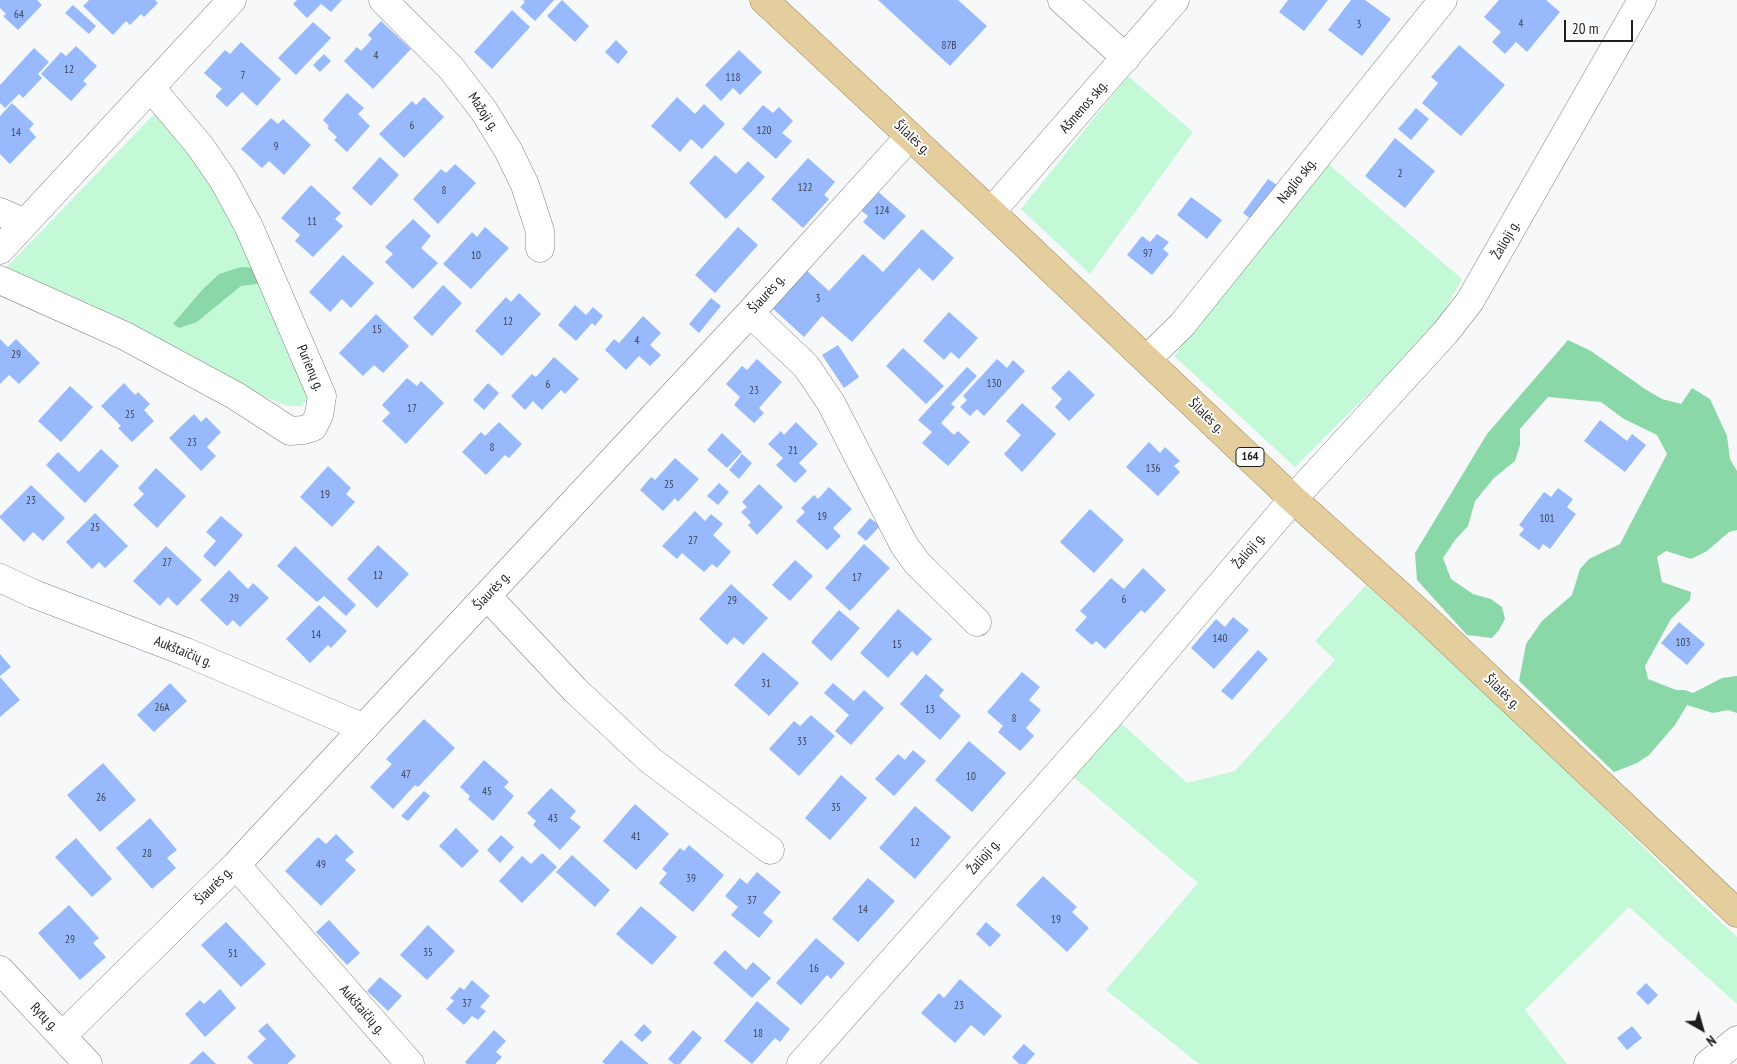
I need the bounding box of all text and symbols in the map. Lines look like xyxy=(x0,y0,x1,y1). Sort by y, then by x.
house number: 64 xyxy=(14,8,24,22)
scale bar xyxy=(1567,10,1636,42)
house number: 4 xyxy=(1519,17,1523,31)
house number: 3 xyxy=(1357,18,1361,32)
text: 20 m xyxy=(1572,19,1598,38)
house number: 87B xyxy=(941,39,957,53)
house number: 4 xyxy=(374,49,378,63)
house number: 12 xyxy=(64,63,74,77)
house number: 7 xyxy=(241,69,245,83)
house number: 118 xyxy=(726,71,740,85)
street label: Ašmenos skg. xyxy=(1056,77,1112,137)
street label: Mažoji g. xyxy=(464,89,502,135)
street label: Šilalės g. xyxy=(890,117,934,159)
house number: 6 xyxy=(410,119,414,133)
house number: 120 xyxy=(757,124,771,138)
house number: 14 xyxy=(11,126,21,140)
house number: 9 xyxy=(274,140,278,154)
street label: Naglio skg. xyxy=(1274,155,1320,207)
house number: 2 xyxy=(1398,167,1402,181)
house number: 122 xyxy=(798,181,812,195)
house number: 8 xyxy=(442,184,446,198)
house number: 124 xyxy=(875,204,889,218)
house number: 11 xyxy=(307,215,317,229)
street label: Žalioji g. xyxy=(1488,218,1524,262)
house number: 97 xyxy=(1143,247,1153,261)
house number: 10 xyxy=(471,249,481,263)
street label: Šiaurės g. xyxy=(745,271,789,317)
house number: 3 xyxy=(816,292,820,306)
house number: 12 xyxy=(503,315,513,329)
house number: 15 xyxy=(372,323,382,337)
house number: 4 xyxy=(635,334,639,348)
street label: Purienų g. xyxy=(293,342,327,394)
house number: 29 xyxy=(11,348,21,362)
house number: 130 xyxy=(987,377,1001,391)
house number: 6 xyxy=(546,378,550,392)
house number: 23 xyxy=(749,384,759,398)
street label: Šilalės g. xyxy=(1185,395,1227,437)
house number: 17 xyxy=(407,402,417,416)
house number: 25 xyxy=(125,408,135,422)
house number: 23 xyxy=(187,436,197,450)
house number: 8 xyxy=(490,441,494,455)
house number: 21 xyxy=(788,444,798,458)
road number: 164 xyxy=(1236,448,1264,467)
house number: 136 xyxy=(1146,462,1160,476)
house number: 25 xyxy=(664,478,674,492)
house number: 19 xyxy=(320,488,330,502)
house number: 23 xyxy=(26,494,36,508)
house number: 19 xyxy=(817,510,827,524)
house number: 101 xyxy=(1540,512,1554,526)
house number: 25 xyxy=(90,521,100,535)
street label: Žalioji g. xyxy=(1229,530,1269,572)
house number: 27 xyxy=(688,534,698,548)
house number: 27 xyxy=(162,556,172,570)
street label: Šiaurės g. xyxy=(470,568,514,614)
house number: 12 xyxy=(373,569,383,583)
house number: 17 xyxy=(852,571,862,585)
house number: 29 xyxy=(229,592,239,606)
house number: 6 xyxy=(1122,593,1126,607)
house number: 29 xyxy=(727,594,737,608)
house number: 14 xyxy=(311,628,321,642)
house number: 140 xyxy=(1213,632,1227,646)
street label: Aukštaičių g. xyxy=(152,633,214,671)
house number: 103 xyxy=(1676,636,1690,650)
house number: 15 xyxy=(892,638,902,652)
street label: Šilalės g. xyxy=(1481,671,1523,713)
house number: 31 xyxy=(761,677,771,691)
house number: 26A xyxy=(154,701,170,715)
house number: 13 xyxy=(925,703,935,717)
house number: 8 xyxy=(1012,712,1016,726)
house number: 33 xyxy=(797,735,807,749)
house number: 47 xyxy=(401,768,411,782)
house number: 10 xyxy=(966,770,976,784)
house number: 45 xyxy=(482,785,492,799)
house number: 26 xyxy=(96,791,106,805)
house number: 35 xyxy=(831,801,841,815)
house number: 43 xyxy=(548,812,558,826)
house number: 41 xyxy=(631,830,641,844)
house number: 12 xyxy=(910,836,920,850)
street label: Žalioji g. xyxy=(964,836,1004,878)
house number: 28 xyxy=(142,847,152,861)
house number: 49 xyxy=(316,858,326,872)
street label: Šiaurės g. xyxy=(192,864,236,908)
house number: 39 xyxy=(686,872,696,886)
house number: 37 xyxy=(747,894,757,908)
house number: 14 xyxy=(858,903,868,917)
house number: 19 xyxy=(1051,913,1061,927)
house number: 29 xyxy=(65,933,75,947)
house number: 35 xyxy=(423,946,433,960)
house number: 51 xyxy=(228,947,238,961)
house number: 16 xyxy=(809,962,819,976)
street label: Aukštaičių g. xyxy=(336,981,388,1039)
house number: 37 xyxy=(462,997,472,1011)
street label: Rytų g. xyxy=(26,999,62,1035)
house number: 23 xyxy=(954,999,964,1013)
north arrow xyxy=(1677,1004,1727,1054)
house number: 18 xyxy=(753,1027,763,1041)
text: N xyxy=(1703,1031,1720,1050)

